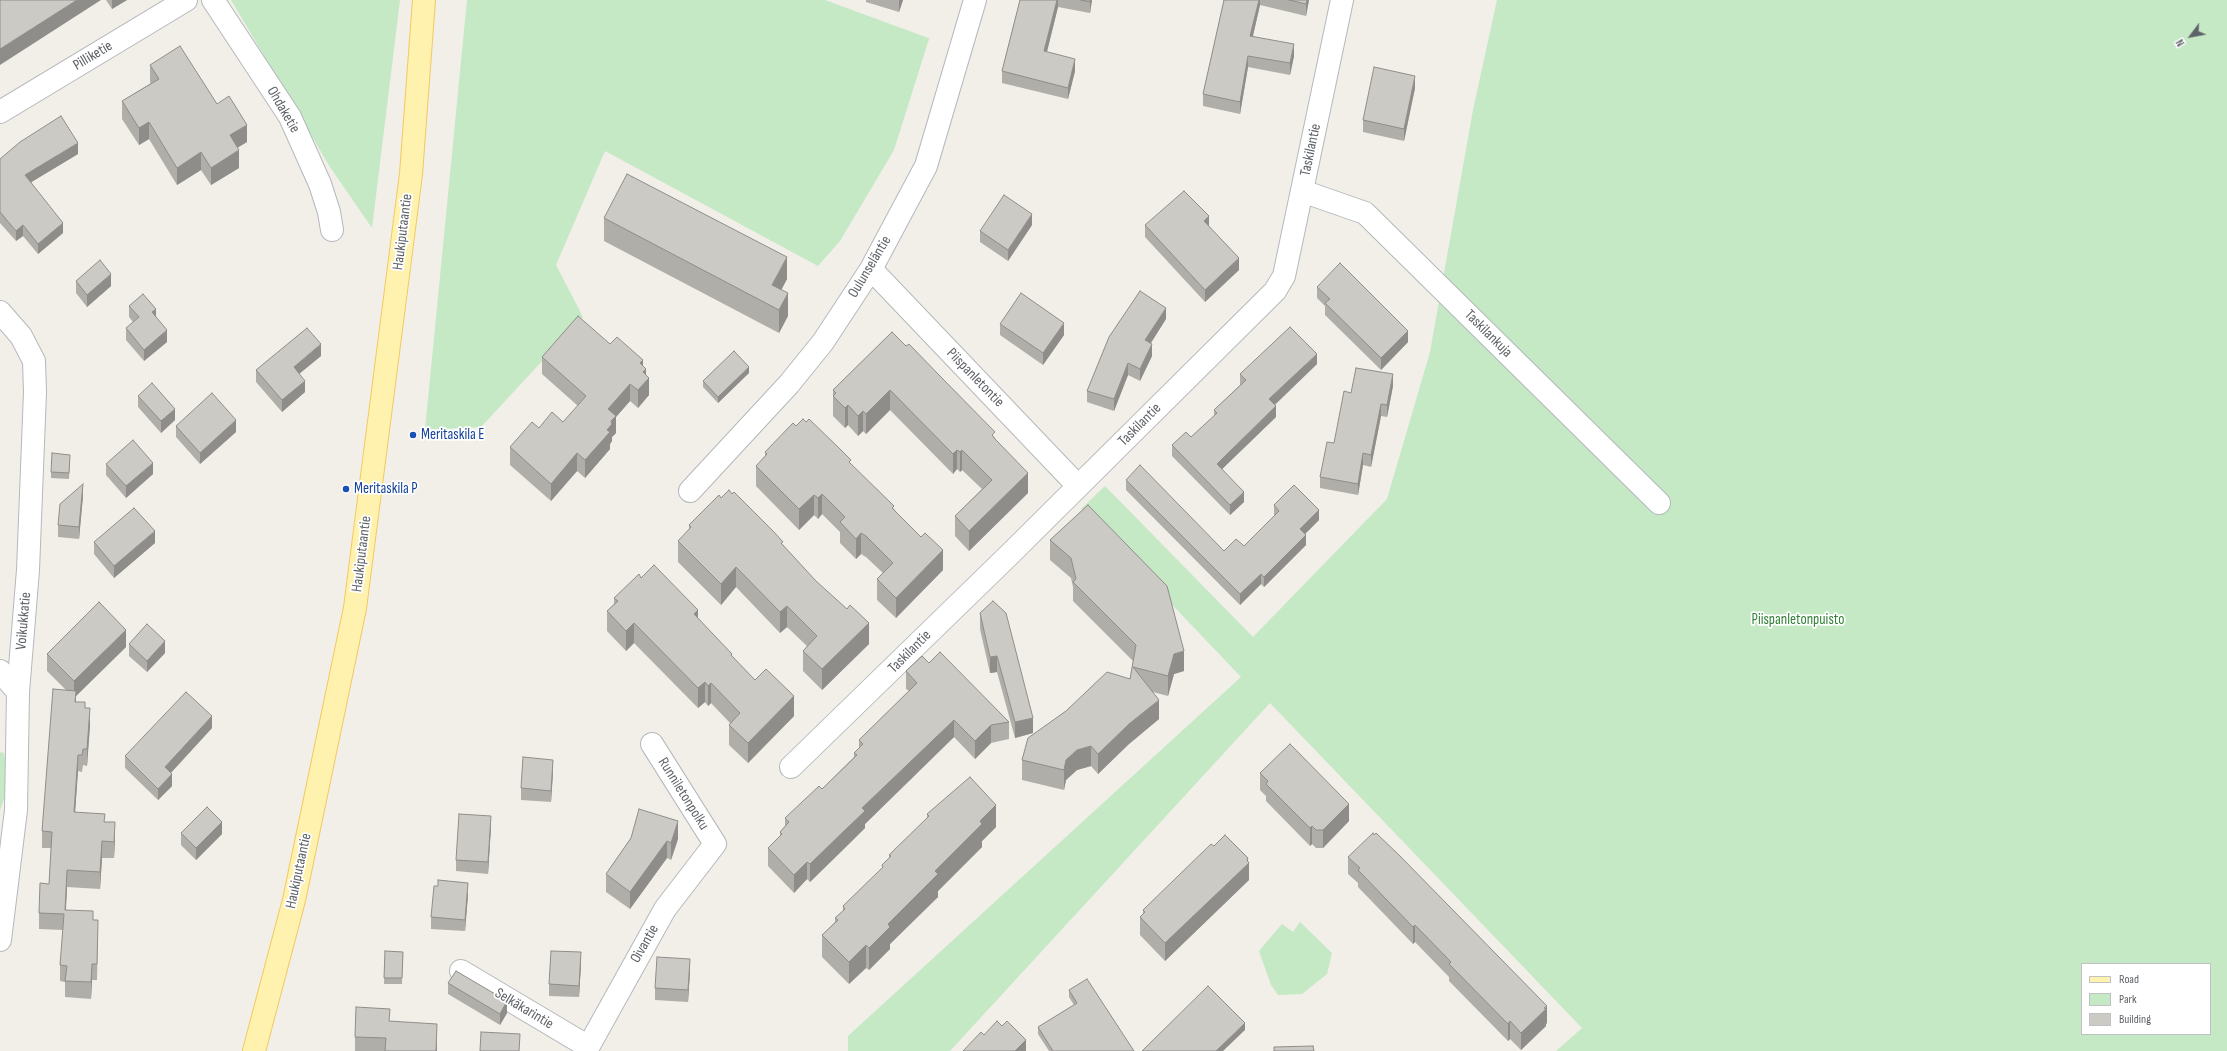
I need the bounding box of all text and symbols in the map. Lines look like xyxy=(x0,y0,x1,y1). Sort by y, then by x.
north arrow xyxy=(2171,16,2211,56)
street label: Pilliketie xyxy=(70,37,116,75)
text: N xyxy=(2173,37,2187,49)
street label: Ohdaketie xyxy=(263,84,303,136)
street label: Taskilantie xyxy=(1297,122,1325,178)
street label: Haukiputaantie xyxy=(389,193,417,271)
street label: Oulunseläntie xyxy=(845,233,895,301)
street label: Taskilankuja xyxy=(1460,306,1516,362)
street label: Piispanletontie xyxy=(942,345,1008,411)
street label: Taskilantie xyxy=(1115,400,1165,450)
place label: Meritaskila E xyxy=(421,426,484,444)
marker: Meritaskila E xyxy=(408,430,418,440)
place label: Meritaskila P xyxy=(354,480,417,498)
marker: Meritaskila P xyxy=(341,484,351,494)
street label: Haukiputaantie xyxy=(348,515,376,593)
street label: Voikukkatie xyxy=(13,591,35,651)
park label: Piispanletonpuisto xyxy=(1752,611,1844,629)
street label: Taskilantie xyxy=(885,627,935,677)
street label: Runniletonpolku xyxy=(654,754,712,834)
street label: Haukiputaantie xyxy=(282,832,316,910)
street label: Oivantie xyxy=(627,922,663,966)
legend xyxy=(2081,963,2211,1035)
text: Road xyxy=(2119,972,2139,987)
street label: Selkäkarintie xyxy=(491,984,557,1034)
text: Park xyxy=(2119,992,2137,1007)
text: Building xyxy=(2119,1012,2151,1027)

